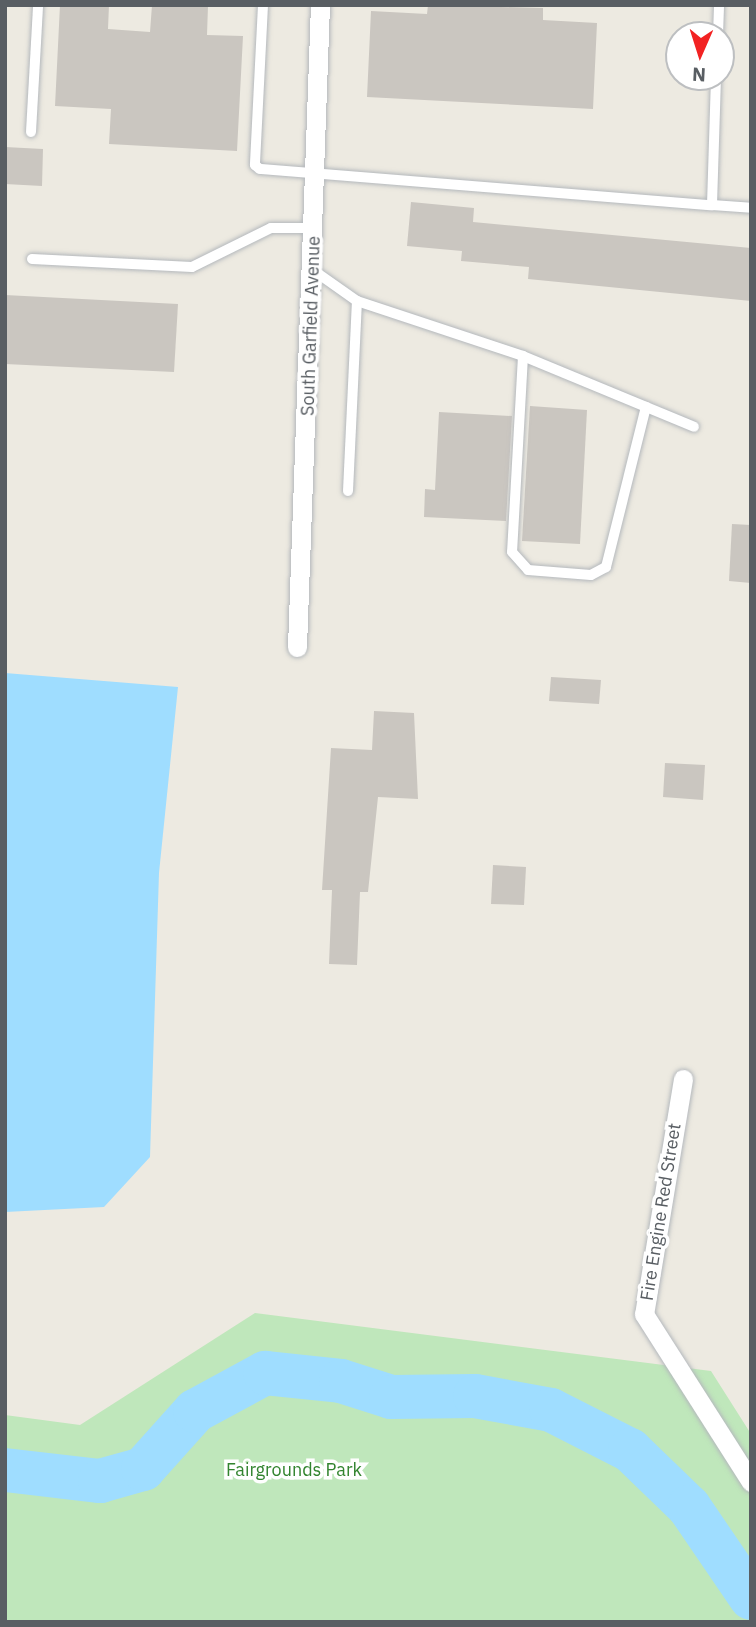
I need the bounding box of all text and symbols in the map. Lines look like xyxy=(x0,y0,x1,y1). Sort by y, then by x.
north arrow xyxy=(665,21,735,91)
text: N xyxy=(692,63,707,87)
street label: South Garfield Avenue xyxy=(297,236,325,416)
street label: Fire Engine Red Street xyxy=(636,1122,686,1302)
park label: Fairgrounds Park xyxy=(226,1459,362,1481)

